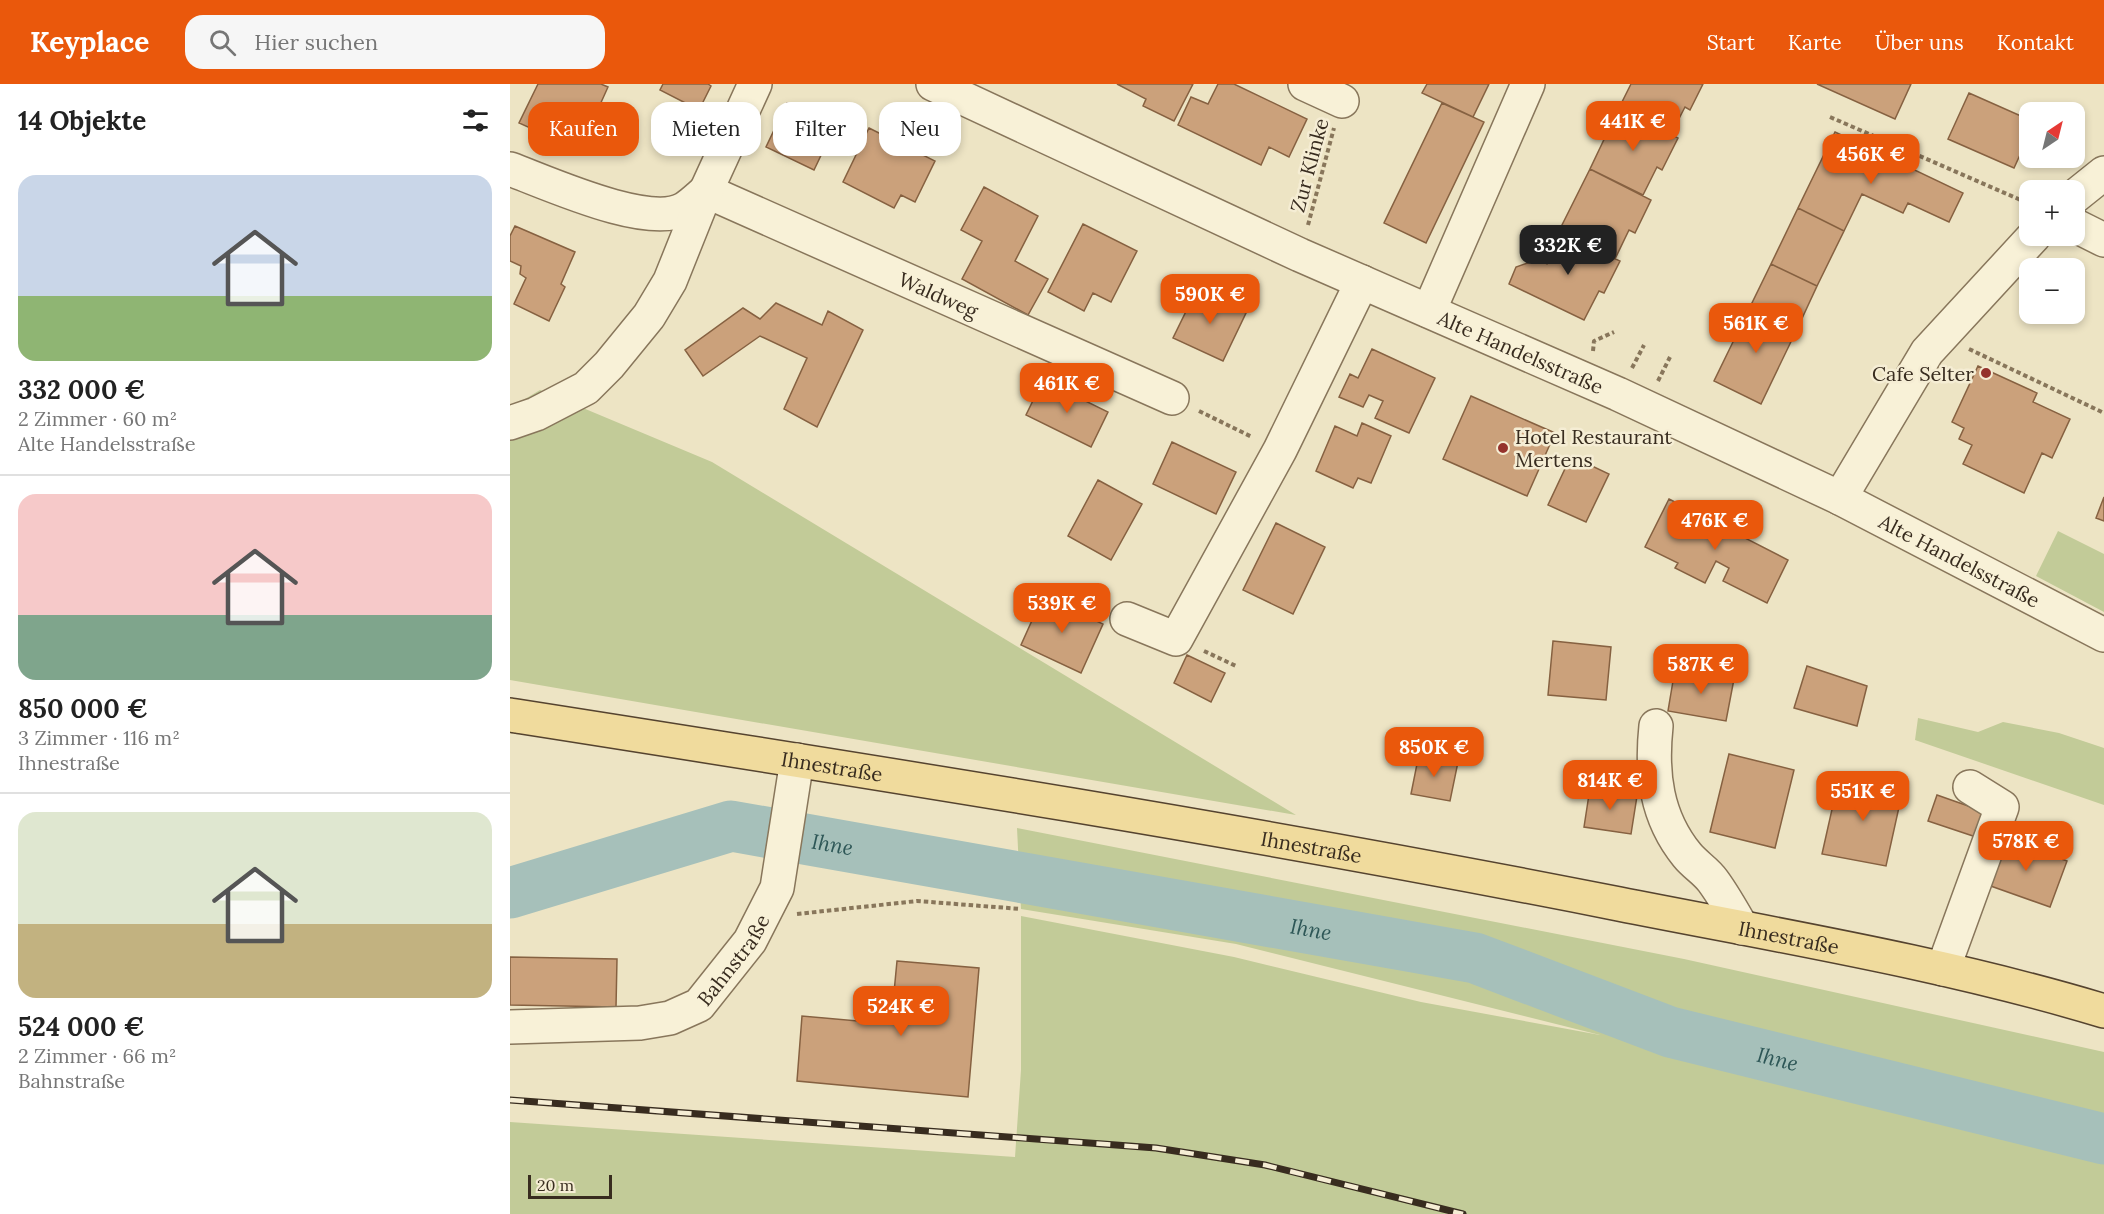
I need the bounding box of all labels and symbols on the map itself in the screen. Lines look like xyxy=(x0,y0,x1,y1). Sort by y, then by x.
pin: 441K € xyxy=(1584,101,1682,152)
north arrow xyxy=(2019,102,2085,168)
street label: Zur Klinke xyxy=(1284,115,1334,215)
pin: 456K € xyxy=(1822,134,1920,185)
pin: 332K € xyxy=(1519,225,1617,276)
street label: Waldweg xyxy=(895,266,983,323)
pin: 590K € xyxy=(1161,274,1259,325)
pin: 561K € xyxy=(1707,303,1805,354)
street label: Alte Handelsstraße xyxy=(1434,304,1607,399)
place label: Cafe Selter xyxy=(1872,361,1974,386)
pin: 461K € xyxy=(1018,363,1116,414)
marker: Cafe Selter xyxy=(1979,366,1993,380)
place label: Hotel Restaurant Mertens xyxy=(1515,424,1672,472)
marker: Hotel Restaurant Mertens xyxy=(1496,441,1510,455)
pin: 476K € xyxy=(1666,500,1764,551)
street label: Alte Handelsstraße xyxy=(1874,508,2044,612)
pin: 539K € xyxy=(1013,583,1111,634)
pin: 587K € xyxy=(1652,644,1750,695)
pin: 850K € xyxy=(1385,727,1483,778)
street label: Ihnestraße xyxy=(780,745,885,786)
pin: 814K € xyxy=(1561,760,1659,811)
pin: 551K € xyxy=(1814,771,1912,822)
pin: 578K € xyxy=(1977,821,2075,872)
street label: Ihnestraße xyxy=(1259,825,1364,868)
water label: Ihne xyxy=(810,827,855,861)
street label: Bahnstraße xyxy=(691,910,774,1010)
water label: Ihne xyxy=(1288,912,1334,946)
street label: Ihnestraße xyxy=(1736,915,1841,959)
pin: 524K € xyxy=(852,986,950,1037)
water label: Ihne xyxy=(1754,1040,1801,1077)
scale bar xyxy=(528,1172,612,1200)

